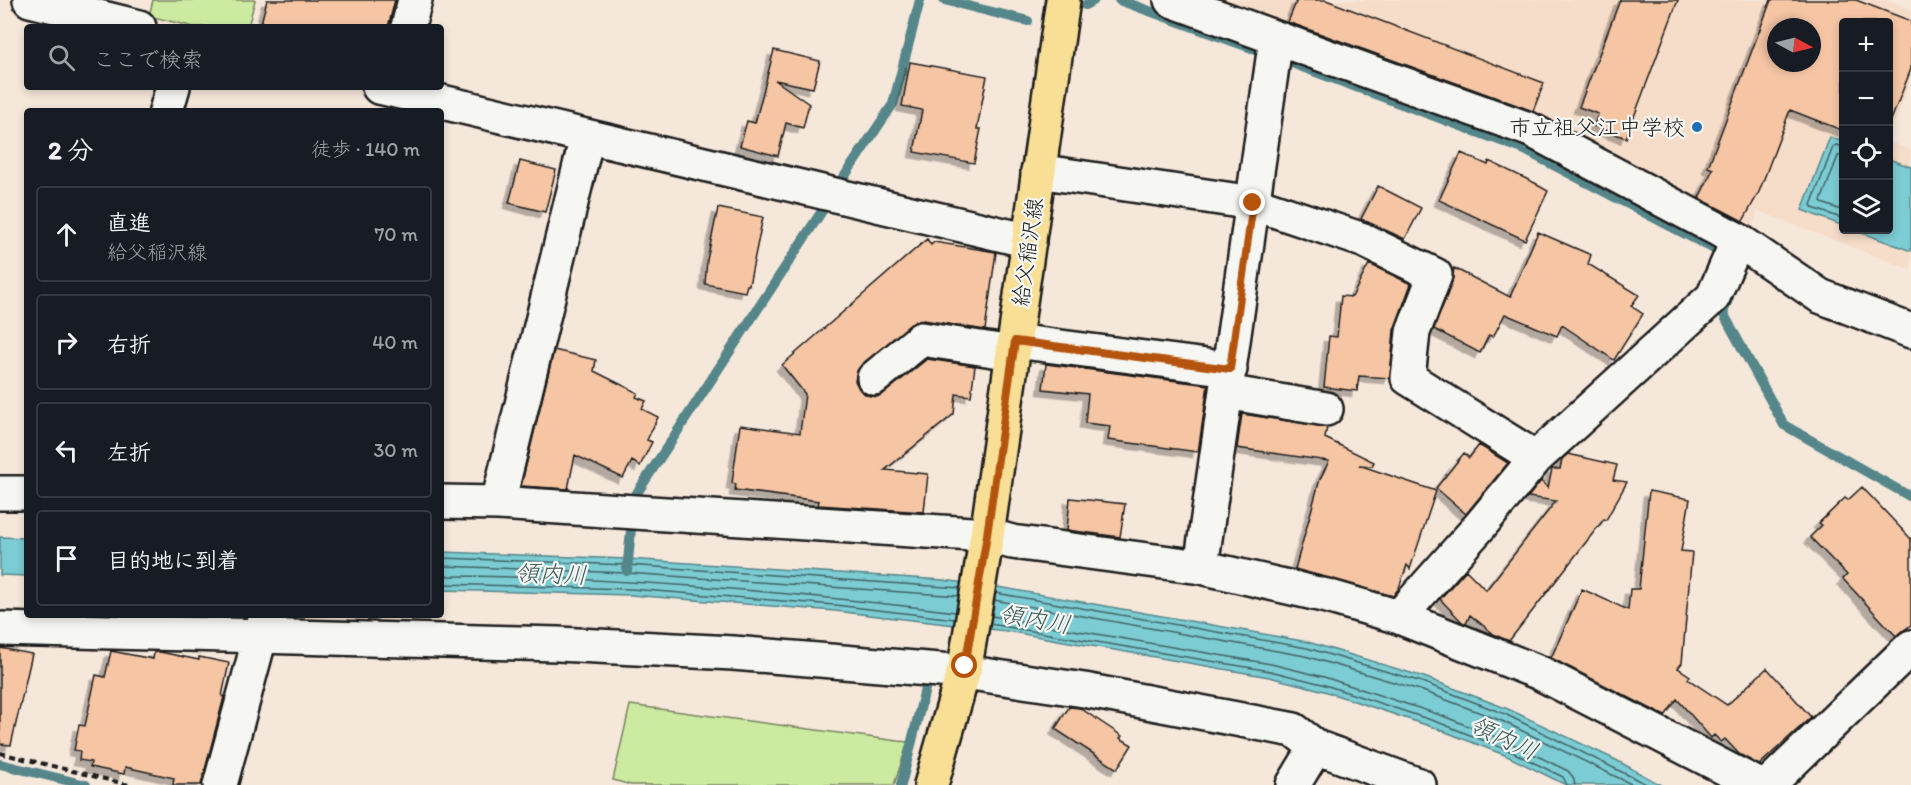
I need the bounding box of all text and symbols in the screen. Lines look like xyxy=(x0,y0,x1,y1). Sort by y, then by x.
north arrow xyxy=(1767,18,1821,72)
map controls xyxy=(1839,18,1893,234)
button: + xyxy=(1839,18,1893,72)
search box xyxy=(24,24,444,90)
icon: search xyxy=(45,41,78,74)
text: ここで検索 xyxy=(93,46,203,73)
button: − xyxy=(1839,72,1893,126)
place label: 市立祖父江中学校 xyxy=(1509,114,1685,141)
marker: 市立祖父江中学校 xyxy=(1690,120,1704,134)
button: locate xyxy=(1839,126,1893,180)
text: 2 分 xyxy=(48,134,94,166)
text: 徒歩 · 140 m xyxy=(311,137,420,161)
button: layers xyxy=(1839,180,1893,234)
route end xyxy=(1239,189,1265,215)
street label: 給父稲沢線 xyxy=(1006,196,1049,308)
text: 直進 xyxy=(107,209,151,236)
icon: ahead xyxy=(50,218,83,251)
text: 70 m xyxy=(374,222,418,246)
text: 給父稲沢線 xyxy=(107,240,207,264)
icon: right xyxy=(50,326,83,359)
text: 40 m xyxy=(372,330,418,354)
text: 右折 xyxy=(107,331,151,358)
icon: left xyxy=(50,434,83,467)
text: 30 m xyxy=(373,438,418,462)
text: 左折 xyxy=(107,439,151,466)
icon: arrive xyxy=(50,542,83,575)
text: 目的地に到着 xyxy=(107,547,239,574)
water label: 領内川 xyxy=(515,558,588,589)
water label: 領内川 xyxy=(997,598,1073,639)
route start xyxy=(951,652,977,678)
water label: 領内川 xyxy=(1465,709,1543,766)

